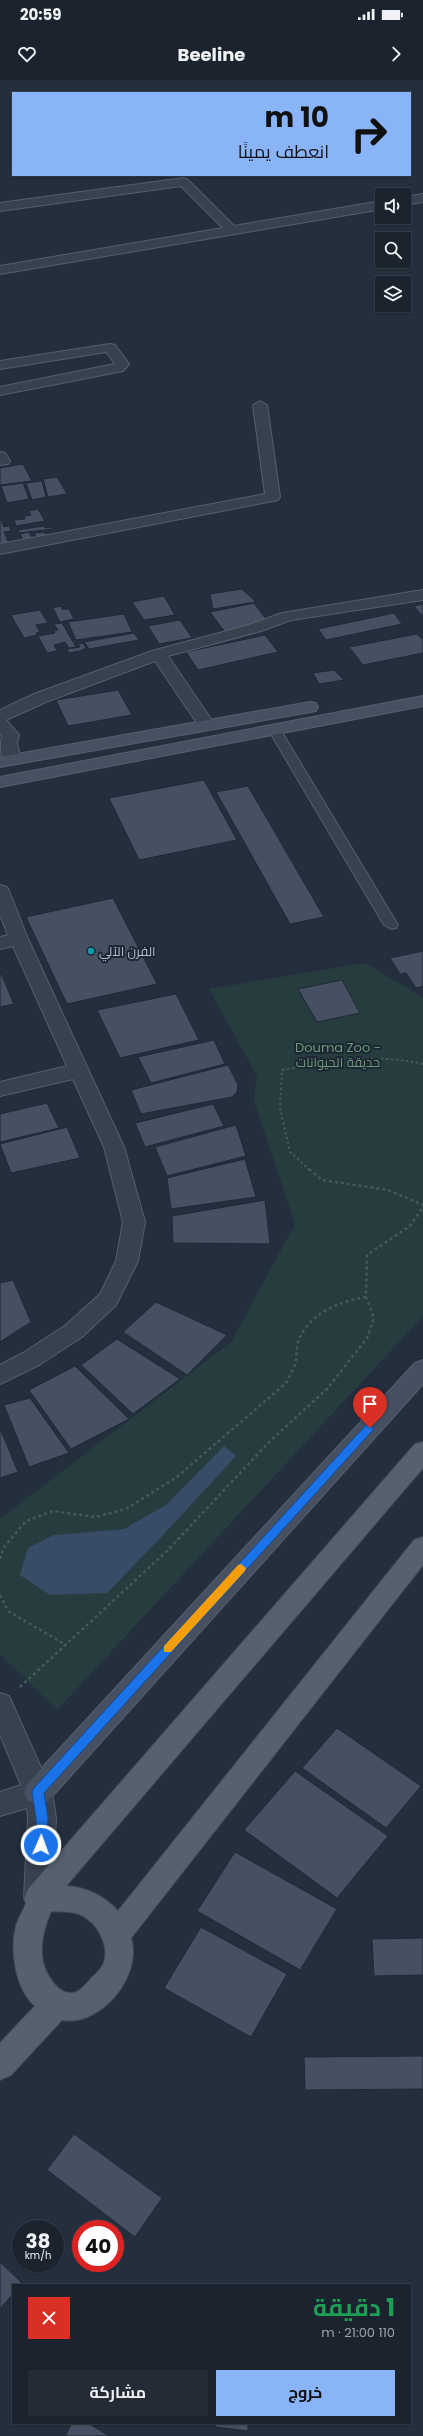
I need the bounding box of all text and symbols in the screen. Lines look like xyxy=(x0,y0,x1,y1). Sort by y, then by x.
text: 20:59 xyxy=(20,4,62,25)
text: Beeline xyxy=(178,42,245,67)
icon: heart xyxy=(16,43,38,65)
icon: forward xyxy=(385,43,407,65)
text: 10 m xyxy=(265,98,329,137)
icon: right xyxy=(343,108,395,160)
text: انعطف يمينًا xyxy=(238,139,329,164)
map controls xyxy=(375,188,411,312)
button: sound xyxy=(375,188,411,224)
button: search xyxy=(375,232,411,268)
button: layers xyxy=(375,276,411,312)
place label: الفرن الآلي xyxy=(99,942,156,962)
marker: الفرن الآلي xyxy=(86,946,96,956)
park label: Douma Zoo - حديقة الحيوانات xyxy=(295,1038,381,1072)
pin xyxy=(353,1387,387,1428)
icon: arrive xyxy=(359,1393,381,1415)
position arrow xyxy=(20,1824,62,1866)
speed limit sign: 40 xyxy=(72,2220,124,2272)
text: 38 xyxy=(25,2227,51,2255)
text: km/h xyxy=(25,2248,51,2263)
text: 1 دقيقة xyxy=(313,2291,395,2324)
button: close xyxy=(28,2297,70,2339)
text: 110 m · 21:00 xyxy=(321,2323,395,2342)
button: مشاركة xyxy=(28,2370,208,2416)
button: خروج xyxy=(216,2370,395,2416)

